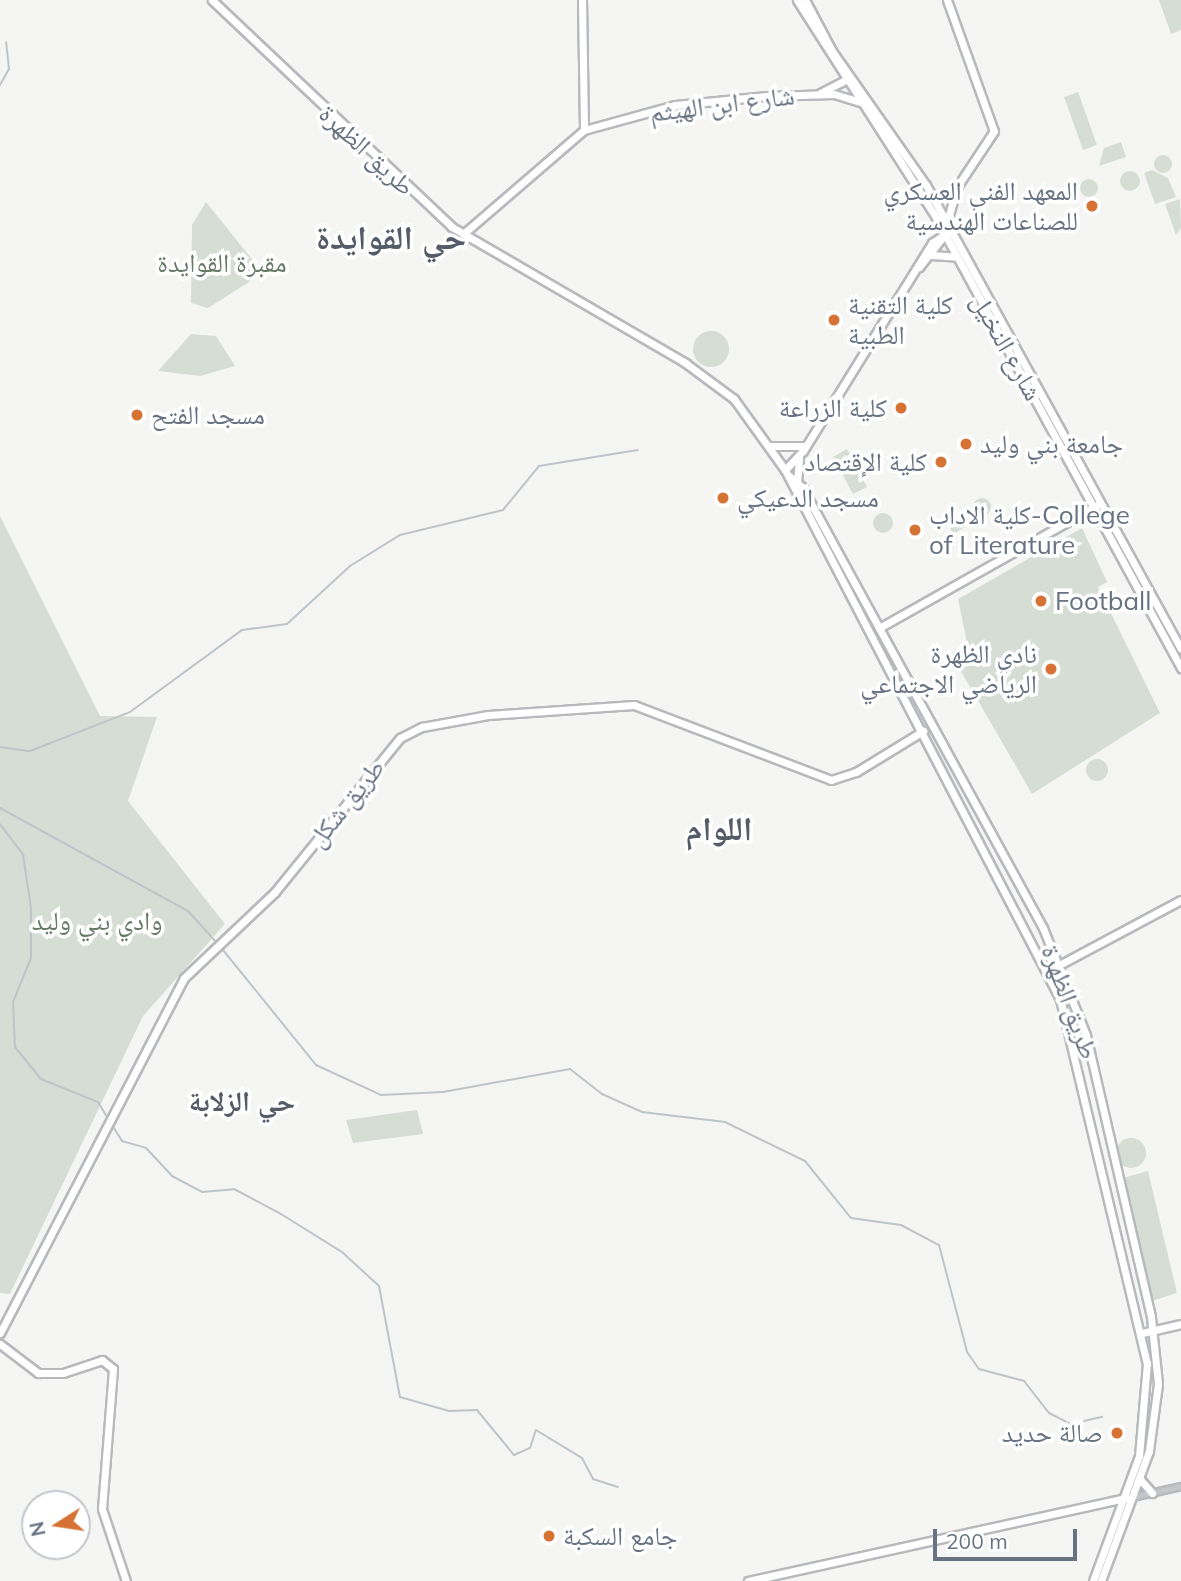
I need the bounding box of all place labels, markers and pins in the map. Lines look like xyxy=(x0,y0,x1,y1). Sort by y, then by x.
place label: المعهد الفني العسكري للصناعات الهندسية xyxy=(884,175,1078,236)
marker: المعهد الفني العسكري للصناعات الهندسية xyxy=(1084,198,1100,214)
place label: كلية التقنية الطبية xyxy=(848,289,953,350)
marker: كلية التقنية الطبية xyxy=(826,312,842,328)
place label: كلية الزراعة xyxy=(779,392,887,424)
place label: مسجد الفتح xyxy=(151,399,265,431)
marker: كلية الزراعة xyxy=(893,400,909,416)
marker: مسجد الفتح xyxy=(129,407,145,423)
place label: جامعة بني وليد xyxy=(980,428,1123,460)
marker: جامعة بني وليد xyxy=(958,436,974,452)
place label: كلية الإقتصاد xyxy=(804,446,927,478)
marker: كلية الإقتصاد xyxy=(933,454,949,470)
place label: مسجد الدعيكي xyxy=(737,482,879,514)
marker: مسجد الدعيكي xyxy=(715,490,731,506)
place label: كلية الاداب-College of Literature xyxy=(929,499,1130,560)
marker: كلية الاداب-College of Literature xyxy=(907,522,923,538)
place label: Football xyxy=(1055,585,1151,617)
marker: Football xyxy=(1033,593,1049,609)
place label: نادي الظهرة الرياضي الاجتماعي xyxy=(860,638,1037,700)
marker: نادي الظهرة الرياضي الاجتماعي xyxy=(1043,661,1059,677)
place label: صالة حديد xyxy=(1002,1417,1103,1449)
marker: صالة حديد xyxy=(1109,1425,1125,1441)
place label: جامع السكبة xyxy=(563,1520,677,1552)
marker: جامع السكبة xyxy=(541,1528,557,1544)

